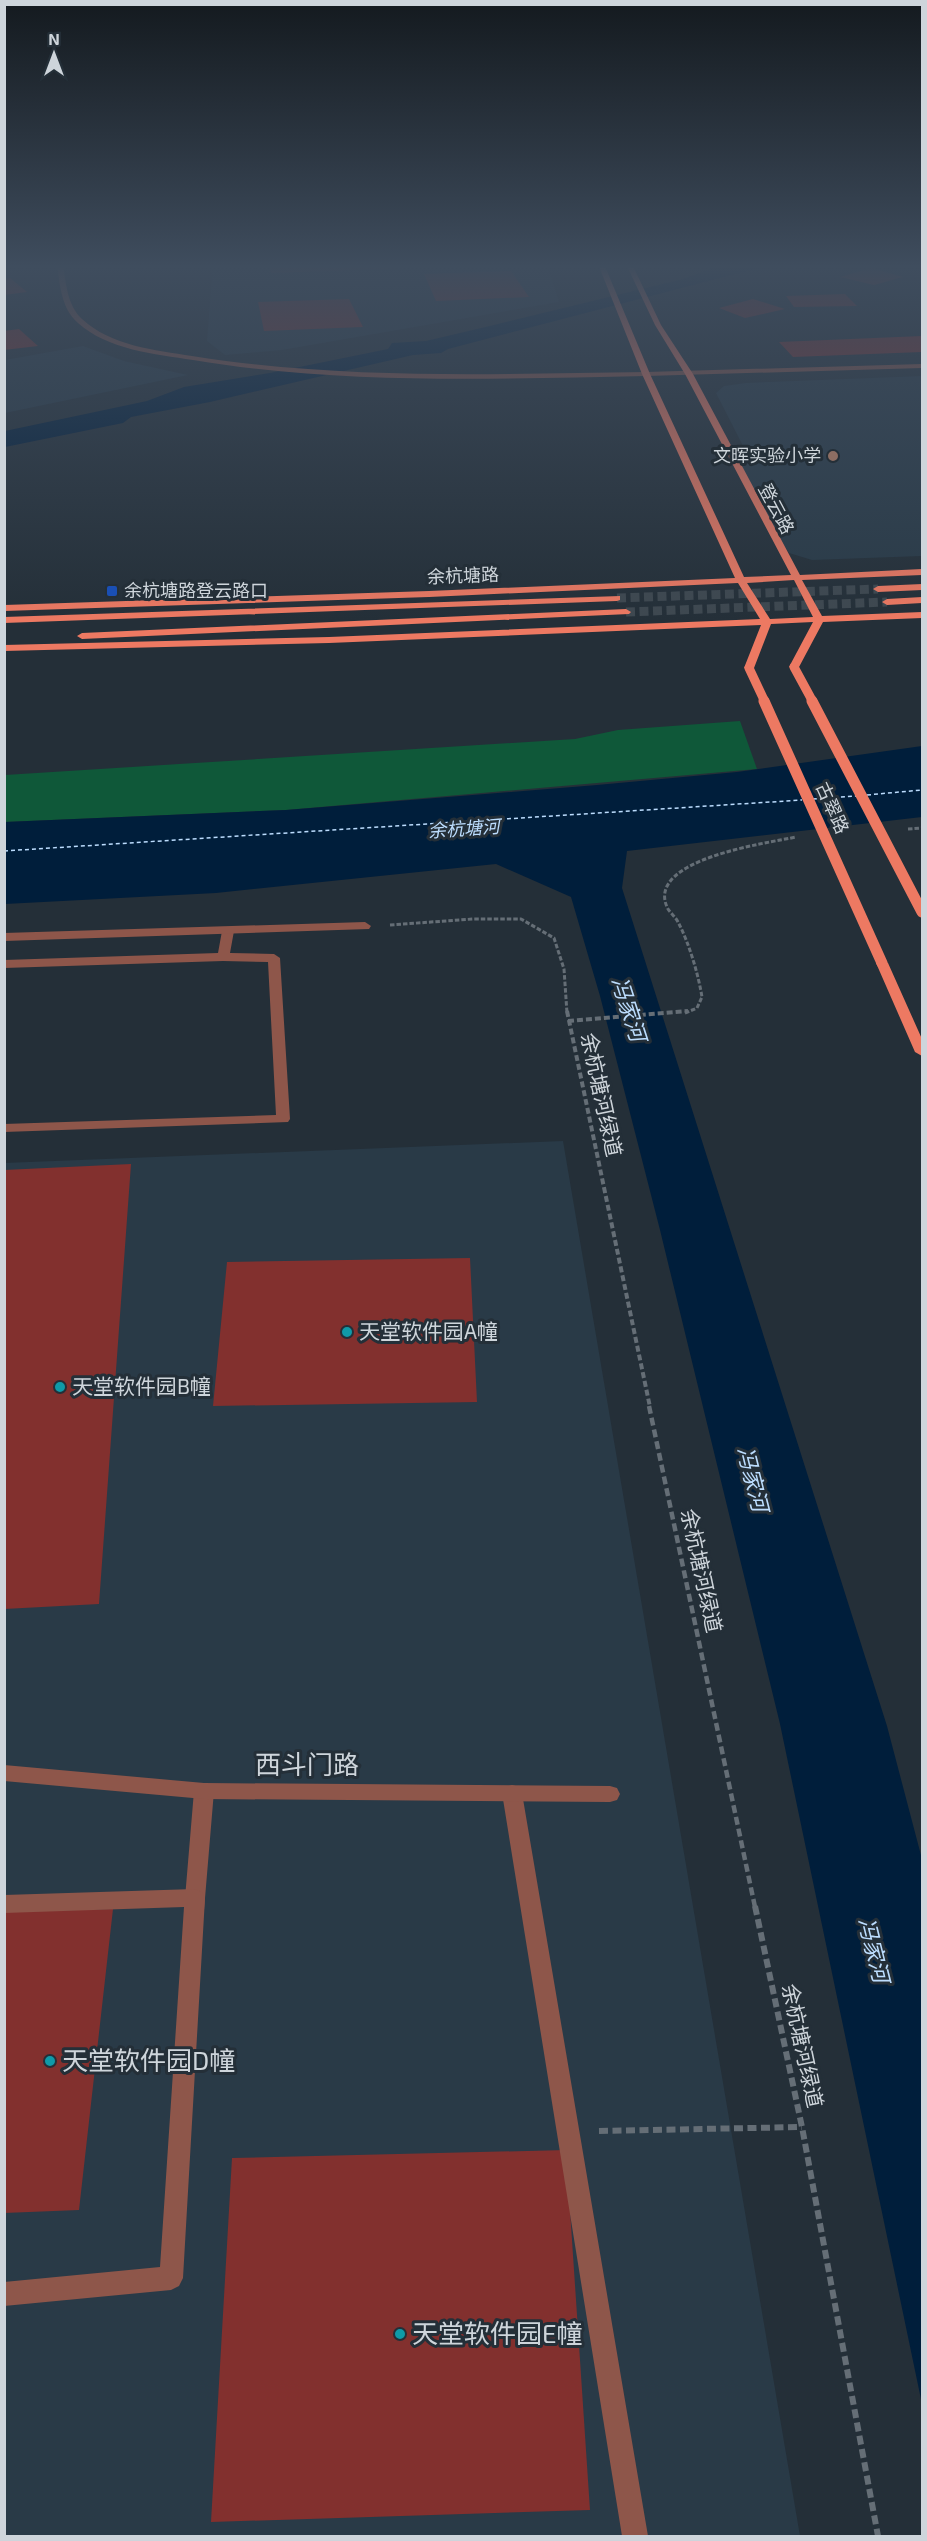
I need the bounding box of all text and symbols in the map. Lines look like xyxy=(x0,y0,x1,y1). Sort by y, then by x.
north arrow xyxy=(24,24,84,84)
text: N xyxy=(48,29,60,48)
place label: 文晖实验小学 xyxy=(713,444,821,466)
marker: 文晖实验小学 xyxy=(826,449,840,463)
street label: 登云路 xyxy=(754,480,799,538)
street label: 余杭塘路 xyxy=(427,563,499,587)
place label: 余杭塘路登云路口 xyxy=(124,579,268,601)
marker: 余杭塘路登云路口 xyxy=(105,584,119,598)
street label: 古翠路 xyxy=(812,778,854,837)
water label: 余杭塘河 xyxy=(427,814,504,841)
water label: 冯家河 xyxy=(607,973,654,1048)
street label: 余杭塘河绿道 xyxy=(577,1030,628,1159)
place label: 天堂软件园A幢 xyxy=(359,1318,498,1343)
marker: 天堂软件园A幢 xyxy=(340,1325,354,1339)
place label: 天堂软件园B幢 xyxy=(72,1373,211,1398)
marker: 天堂软件园B幢 xyxy=(53,1380,67,1394)
water label: 冯家河 xyxy=(733,1444,776,1518)
street label: 余杭塘河绿道 xyxy=(677,1506,728,1635)
street label: 西斗门路 xyxy=(255,1748,359,1779)
water label: 冯家河 xyxy=(854,1915,897,1989)
street label: 余杭塘河绿道 xyxy=(778,1981,829,2110)
place label: 天堂软件园D幢 xyxy=(62,2044,235,2075)
marker: 天堂软件园D幢 xyxy=(43,2054,57,2068)
place label: 天堂软件园E幢 xyxy=(412,2317,583,2348)
marker: 天堂软件园E幢 xyxy=(393,2327,407,2341)

